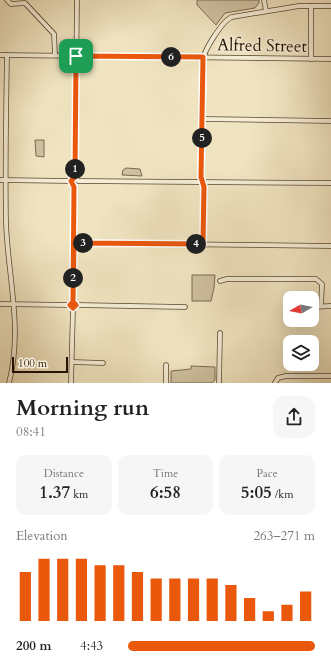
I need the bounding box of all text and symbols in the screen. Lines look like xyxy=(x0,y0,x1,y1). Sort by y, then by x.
street label: Alfred Street xyxy=(217,33,308,58)
pin xyxy=(59,39,93,73)
icon: arrive xyxy=(65,45,87,67)
pin: 6 xyxy=(161,47,181,67)
text: 6 xyxy=(168,49,174,64)
pin: 5 xyxy=(192,128,212,148)
text: 5 xyxy=(199,130,205,145)
pin: 1 xyxy=(65,159,85,179)
text: 1 xyxy=(72,161,78,176)
pin: 3 xyxy=(73,233,93,253)
pin: 4 xyxy=(186,234,206,254)
text: 3 xyxy=(80,235,86,250)
text: 4 xyxy=(193,236,199,251)
pin: 2 xyxy=(63,268,83,288)
text: 2 xyxy=(70,270,76,285)
north arrow xyxy=(283,291,319,327)
map controls xyxy=(283,291,319,371)
button: layers xyxy=(283,335,319,371)
scale bar xyxy=(12,355,68,374)
text: 100 m xyxy=(18,356,47,371)
text: Morning run xyxy=(16,393,149,423)
button: share xyxy=(273,396,315,438)
text: 08:41 xyxy=(16,423,46,441)
text: Distance xyxy=(44,466,84,481)
text: Time xyxy=(153,466,178,481)
text: Pace xyxy=(257,466,278,481)
text: 1.37 xyxy=(39,481,70,504)
text: 6:58 xyxy=(150,481,181,504)
text: 5:05 xyxy=(241,481,272,504)
text: km xyxy=(70,487,88,502)
text: /km xyxy=(272,487,294,502)
text: Elevation xyxy=(16,527,68,545)
text: 263–271 m xyxy=(253,527,315,545)
text: 200 m xyxy=(16,637,51,655)
text: 4:43 xyxy=(80,637,103,655)

